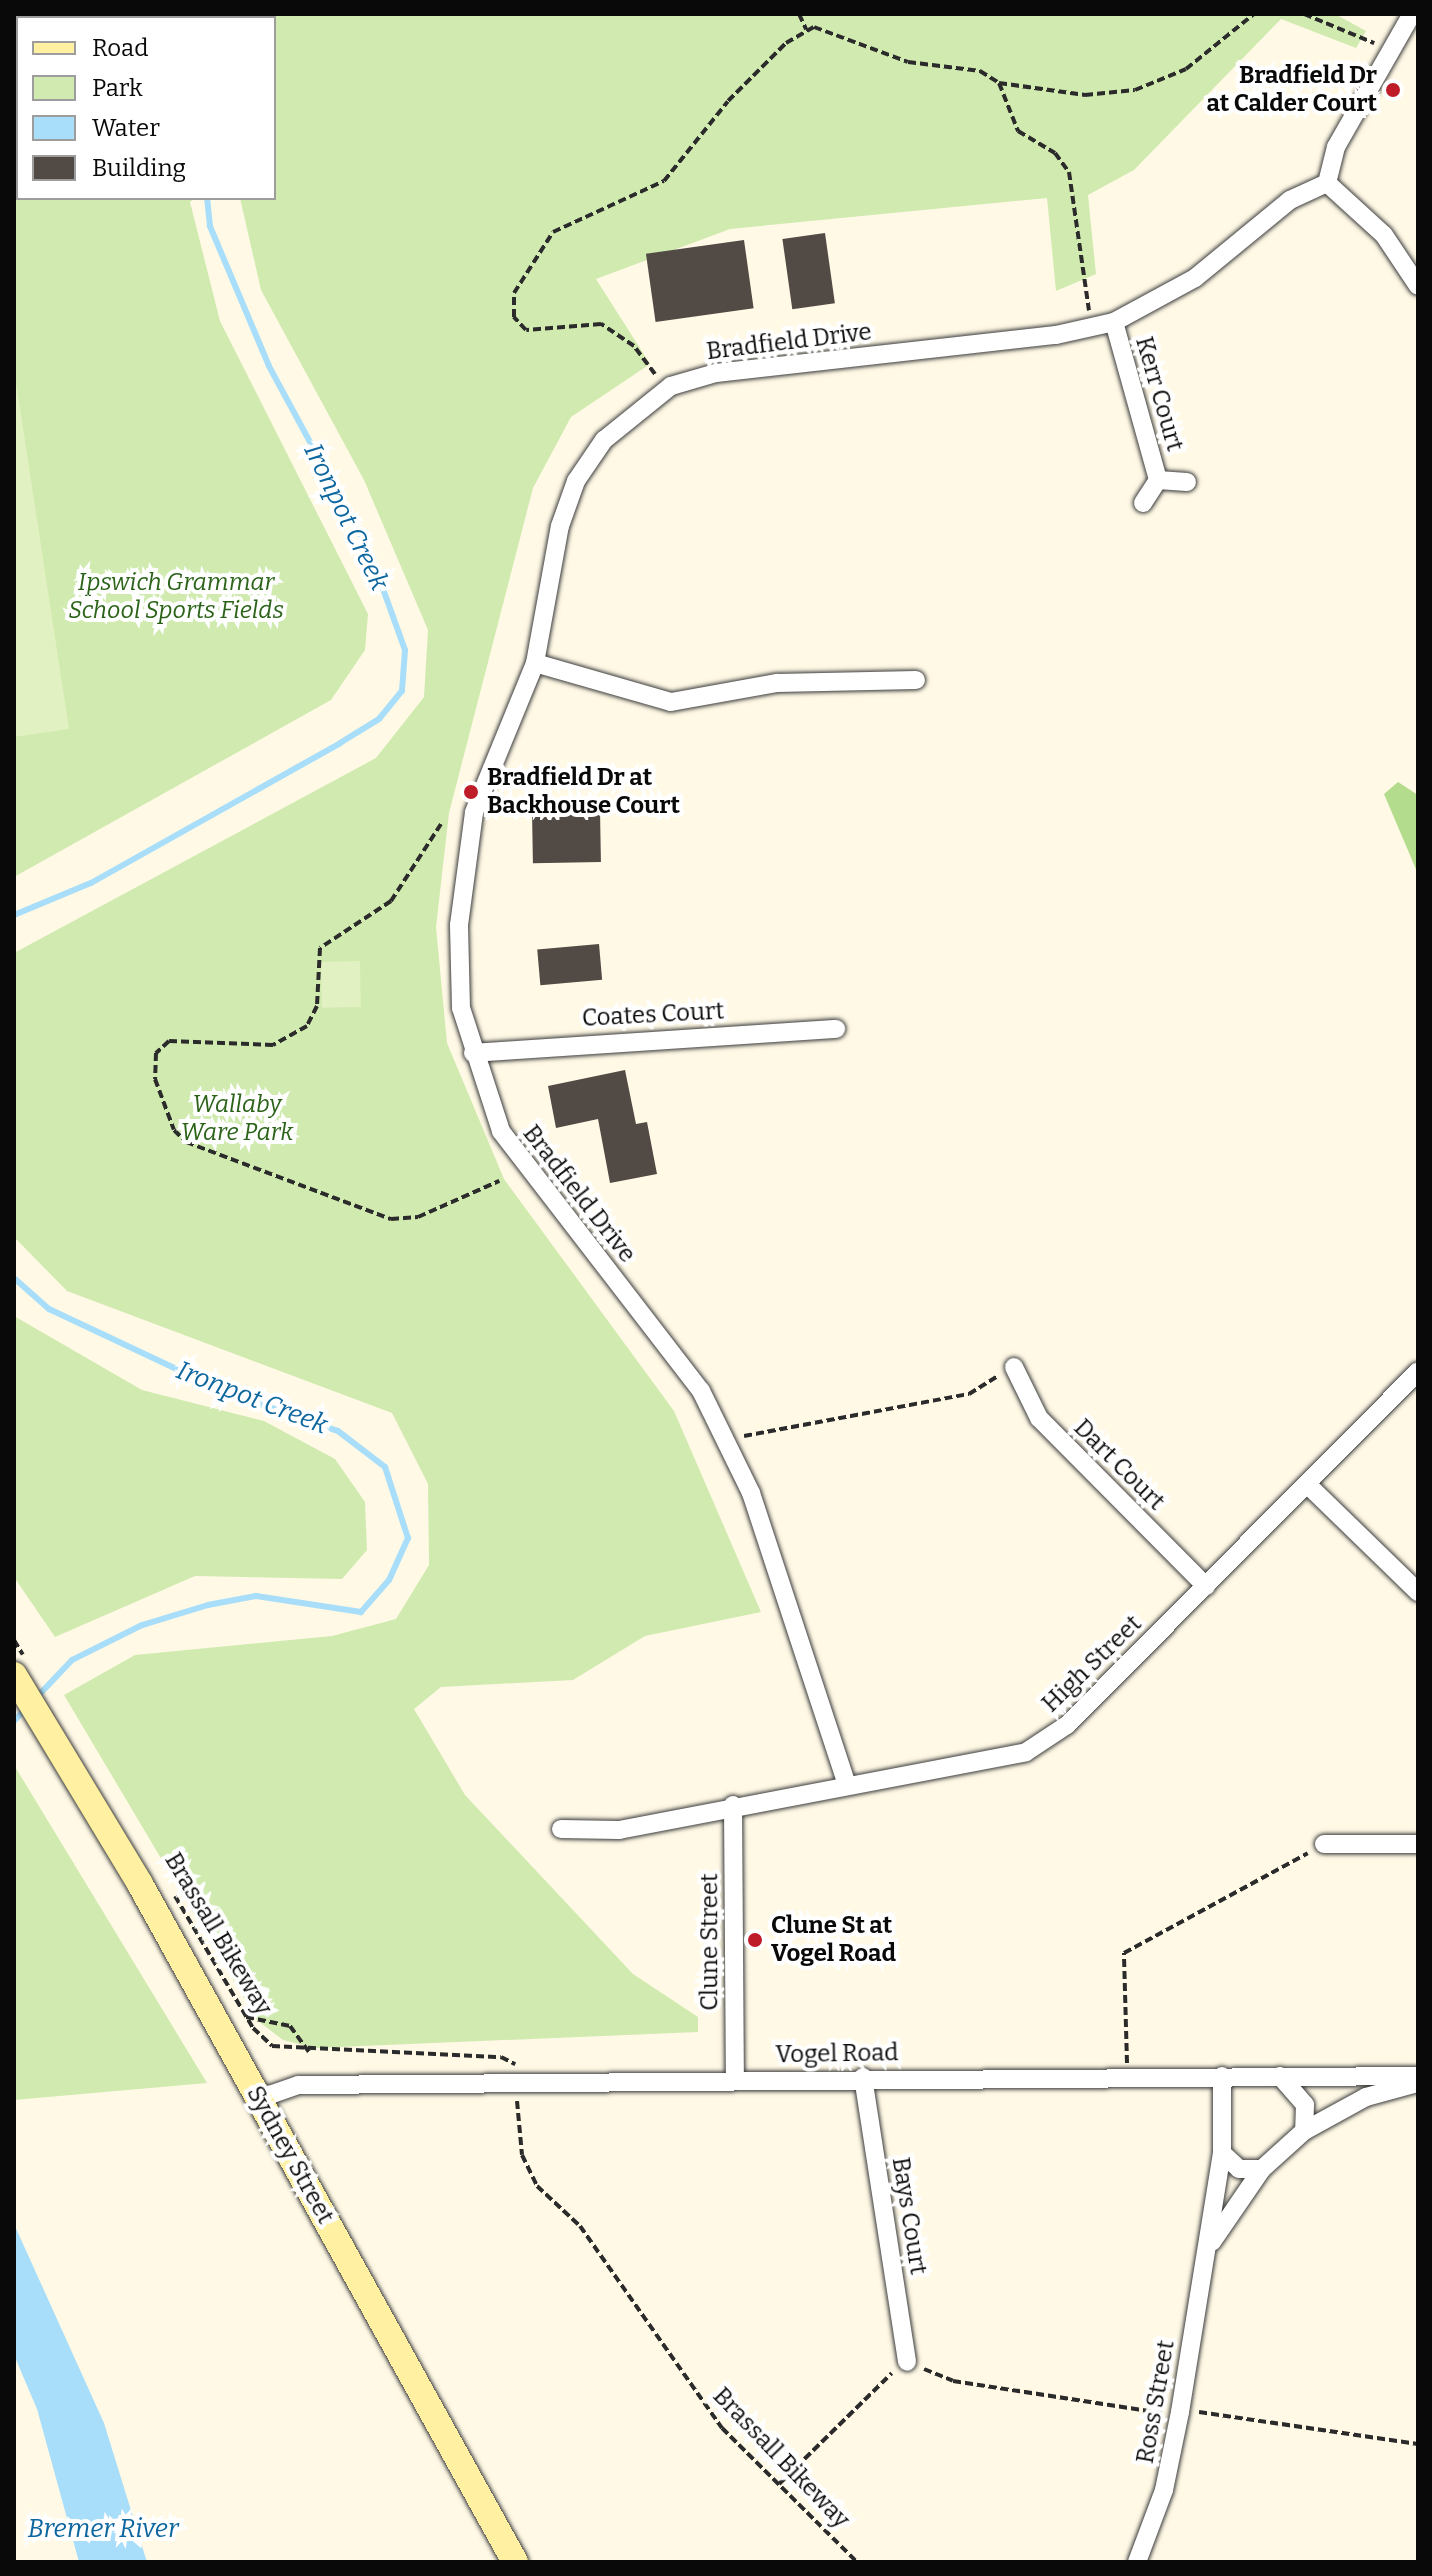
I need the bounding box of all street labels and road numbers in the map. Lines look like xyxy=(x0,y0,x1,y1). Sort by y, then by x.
street label: Bradfield Drive xyxy=(705,318,873,366)
street label: Kerr Court xyxy=(1129,334,1189,454)
street label: Coates Court xyxy=(581,997,725,1033)
street label: Bradfield Drive xyxy=(516,1120,642,1268)
street label: Dart Court xyxy=(1068,1414,1170,1516)
street label: High Street xyxy=(1036,1610,1148,1718)
street label: Brassall Bikeway xyxy=(158,1848,278,2020)
street label: Clune Street xyxy=(696,1873,724,2011)
street label: Vogel Road xyxy=(775,2039,899,2069)
street label: Sydney Street xyxy=(240,2081,340,2229)
street label: Bays Court xyxy=(886,2155,932,2277)
street label: Ross Street xyxy=(1131,2338,1181,2466)
street label: Brassall Bikeway xyxy=(707,2382,855,2534)

